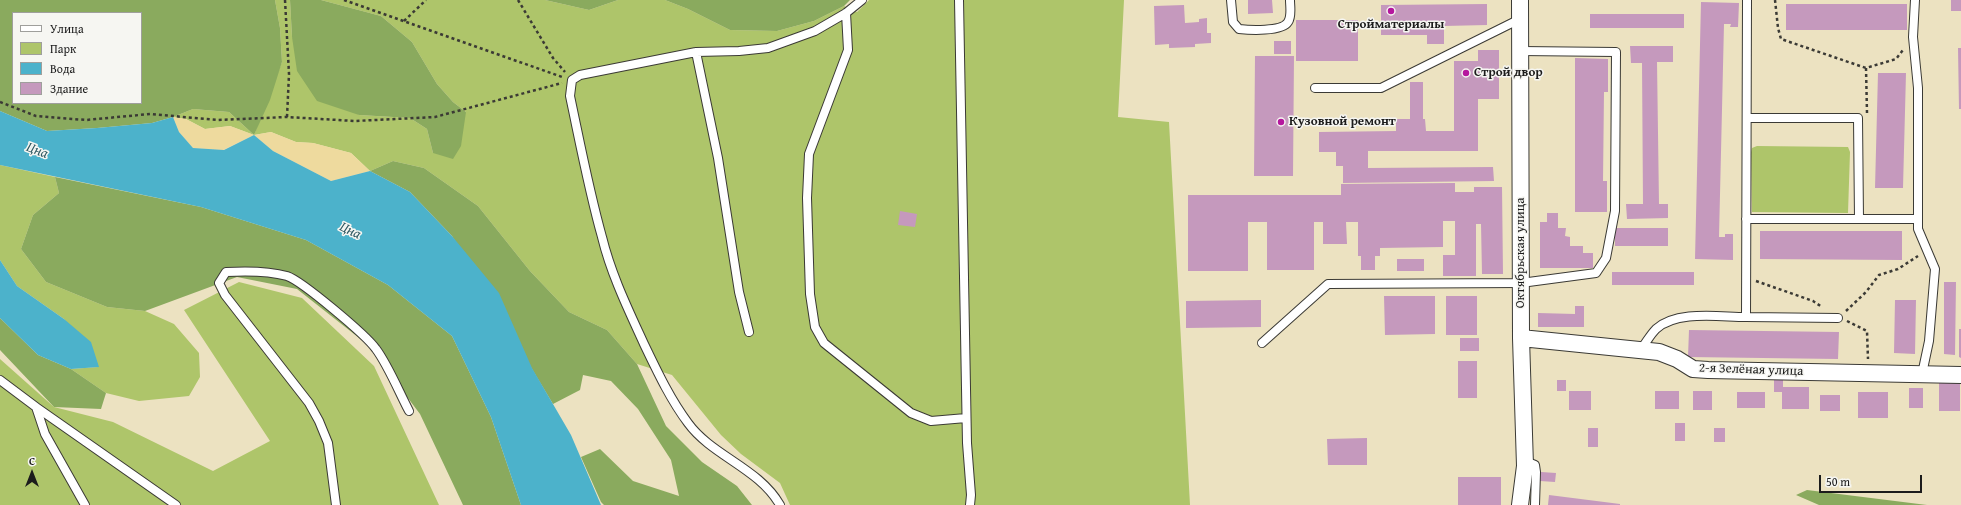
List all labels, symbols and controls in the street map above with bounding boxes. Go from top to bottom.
marker: Стройматериалы [1386,6,1396,16]
legend [12,12,142,104]
place label: Стройматериалы [1338,17,1444,33]
text: Улица [50,20,84,37]
text: Парк [50,40,76,57]
text: Вода [50,60,75,77]
place label: Строй двор [1474,65,1543,81]
marker: Строй двор [1461,68,1471,78]
text: Здание [50,80,88,97]
place label: Кузовной ремонт [1289,114,1396,130]
marker: Кузовной ремонт [1276,117,1286,127]
water label: Цна [24,139,50,163]
street label: Октябрьская улица [1513,198,1529,308]
water label: Цна [337,219,363,243]
street label: 2-я Зелёная улица [1699,360,1803,380]
north arrow [12,453,52,493]
text: С [29,453,35,469]
scale bar [1821,467,1924,493]
text: 50 m [1826,473,1850,490]

